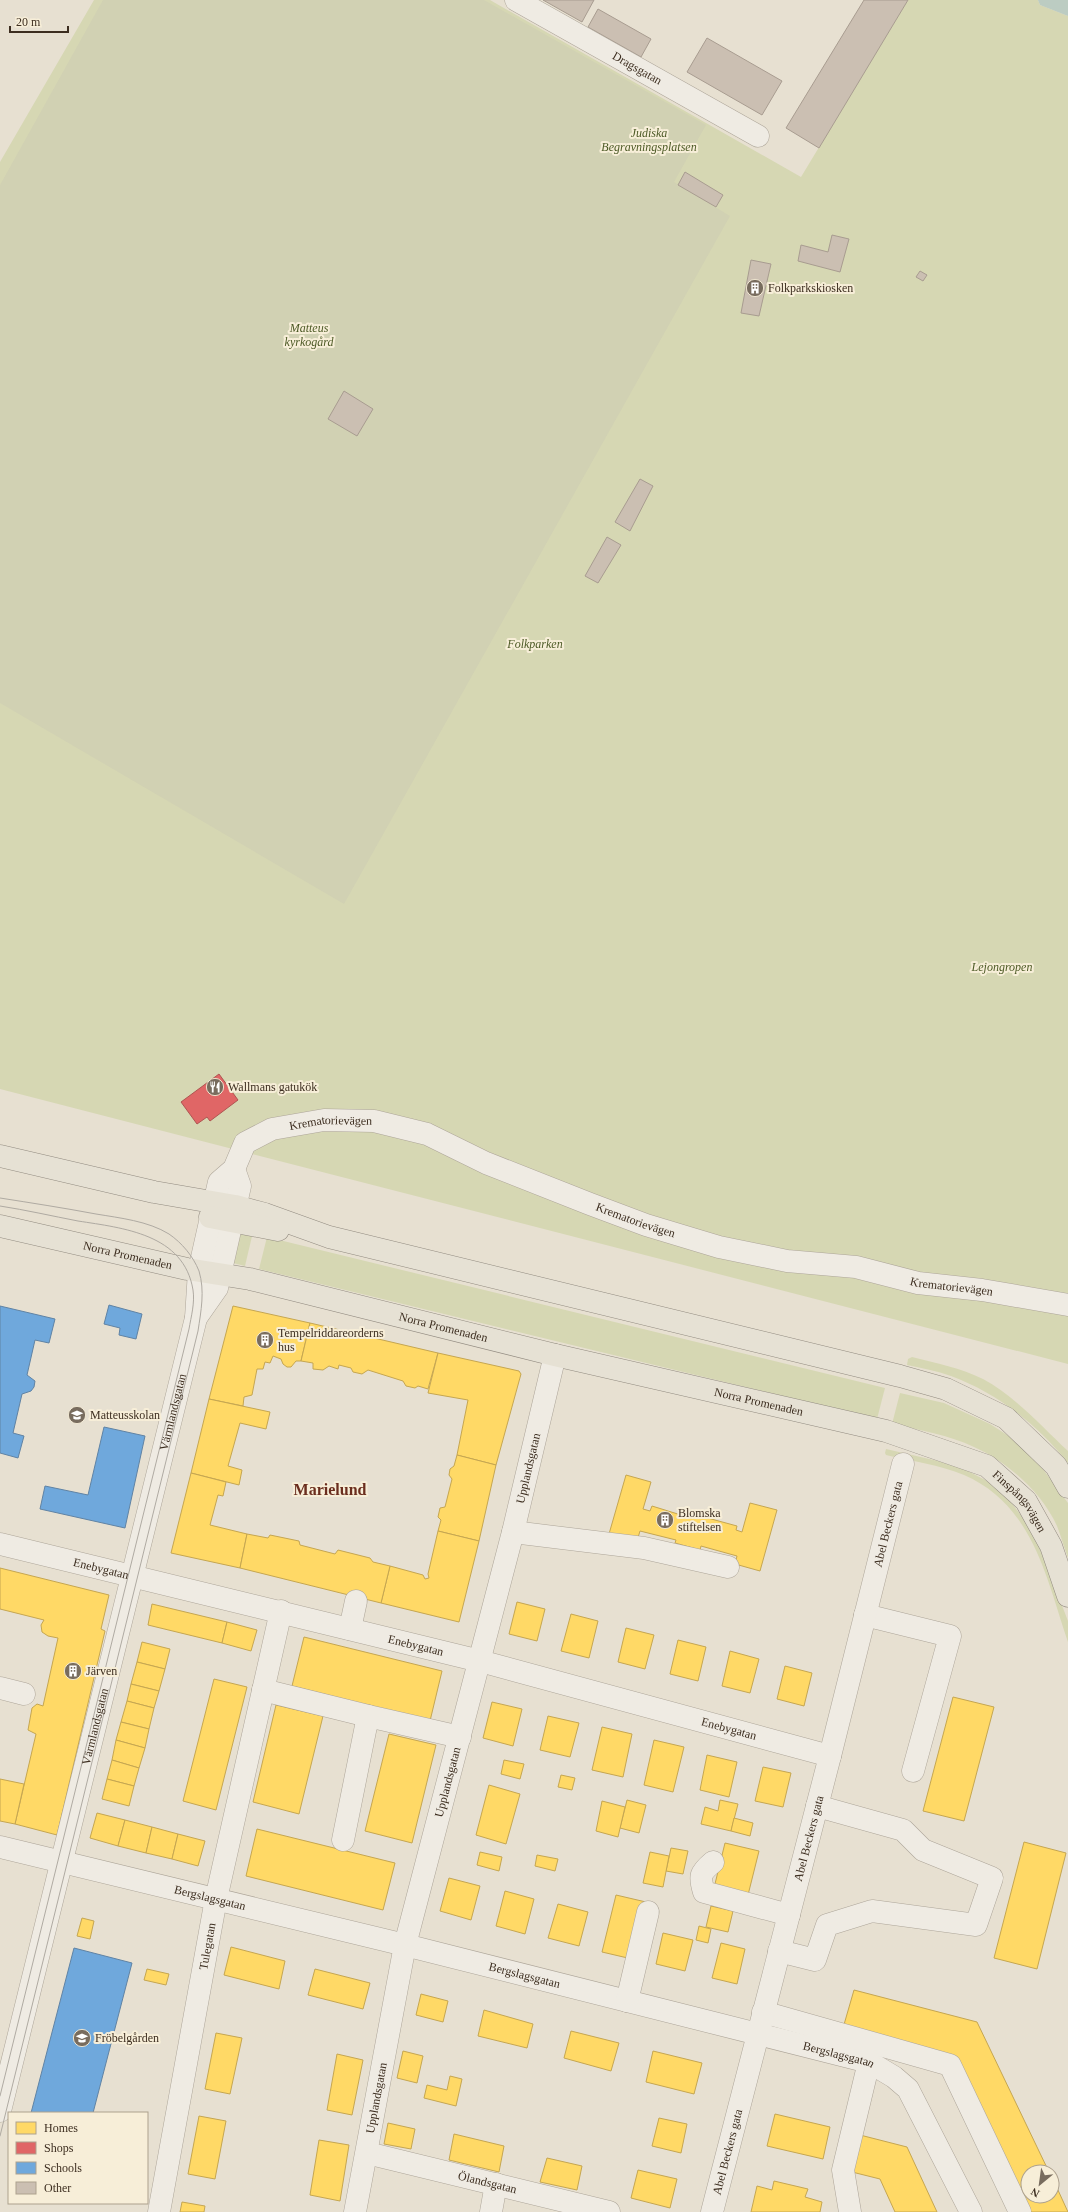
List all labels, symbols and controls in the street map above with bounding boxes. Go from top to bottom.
scale bar [10,8,68,34]
text: 20 m [16,15,41,29]
street label: Dragsgatan [610,49,664,88]
park label: Judiska Begravningsplatsen [601,126,697,154]
building icon: Folkparkskiosken [745,278,765,298]
place label: Folkparkskiosken [768,281,853,295]
park label: Matteus kyrkogård [285,321,334,349]
park label: Folkparken [506,637,563,651]
park label: Lejongropen [971,960,1032,974]
restaurant icon: Wallmans gatukök [205,1077,225,1097]
place label: Wallmans gatukök [228,1080,317,1094]
street label: Krematorievägen [288,1113,372,1133]
street label: Krematorievägen [594,1200,677,1240]
street label: Norra Promenaden [82,1238,174,1272]
street label: Krematorievägen [909,1274,994,1299]
street label: Norra Promenaden [398,1309,489,1345]
place label: Tempelriddareorderns hus [278,1326,384,1354]
building icon: Tempelriddareorderns hus [255,1330,275,1350]
street label: Värmlandsgatan [157,1372,189,1452]
street label: Norra Promenaden [713,1385,805,1419]
school or university icon: Matteusskolan [67,1405,87,1425]
place label: Matteusskolan [90,1408,160,1422]
street label: Upplandsgatan [513,1432,543,1505]
street label: Finspångsvägen [990,1467,1049,1535]
street label: Abel Beckers gata [870,1479,906,1569]
district label: Marielund [294,1481,367,1498]
place label: Blomska stiftelsen [678,1506,721,1534]
building icon: Blomska stiftelsen [655,1510,675,1530]
street label: Enebygatan [72,1555,130,1582]
street label: Enebygatan [387,1632,445,1659]
building icon: Järven [63,1661,83,1681]
place label: Järven [86,1664,117,1678]
street label: Värmlandsgatan [79,1687,111,1766]
street label: Enebygatan [700,1714,758,1743]
street label: Upplandsgatan [432,1746,463,1819]
street label: Abel Beckers gata [791,1793,827,1883]
street label: Bergslagsgatan [173,1882,247,1913]
street label: Tulegatan [196,1922,219,1971]
street label: Bergslagsgatan [487,1959,562,1991]
school or university icon: Fröbelgården [72,2028,92,2048]
place label: Fröbelgården [95,2031,159,2045]
street label: Bergslagsgatan [802,2039,877,2071]
street label: Upplandsgatan [363,2061,390,2135]
street label: Abel Beckers gata [710,2107,746,2196]
legend [8,2112,148,2204]
text: Homes [44,2121,78,2135]
text: Shops [44,2141,74,2155]
text: Schools [44,2161,82,2175]
north arrow [1020,2164,1060,2204]
street label: Ölandsgatan [457,2168,518,2196]
text: Other [44,2181,71,2195]
text: N [1029,2186,1042,2200]

